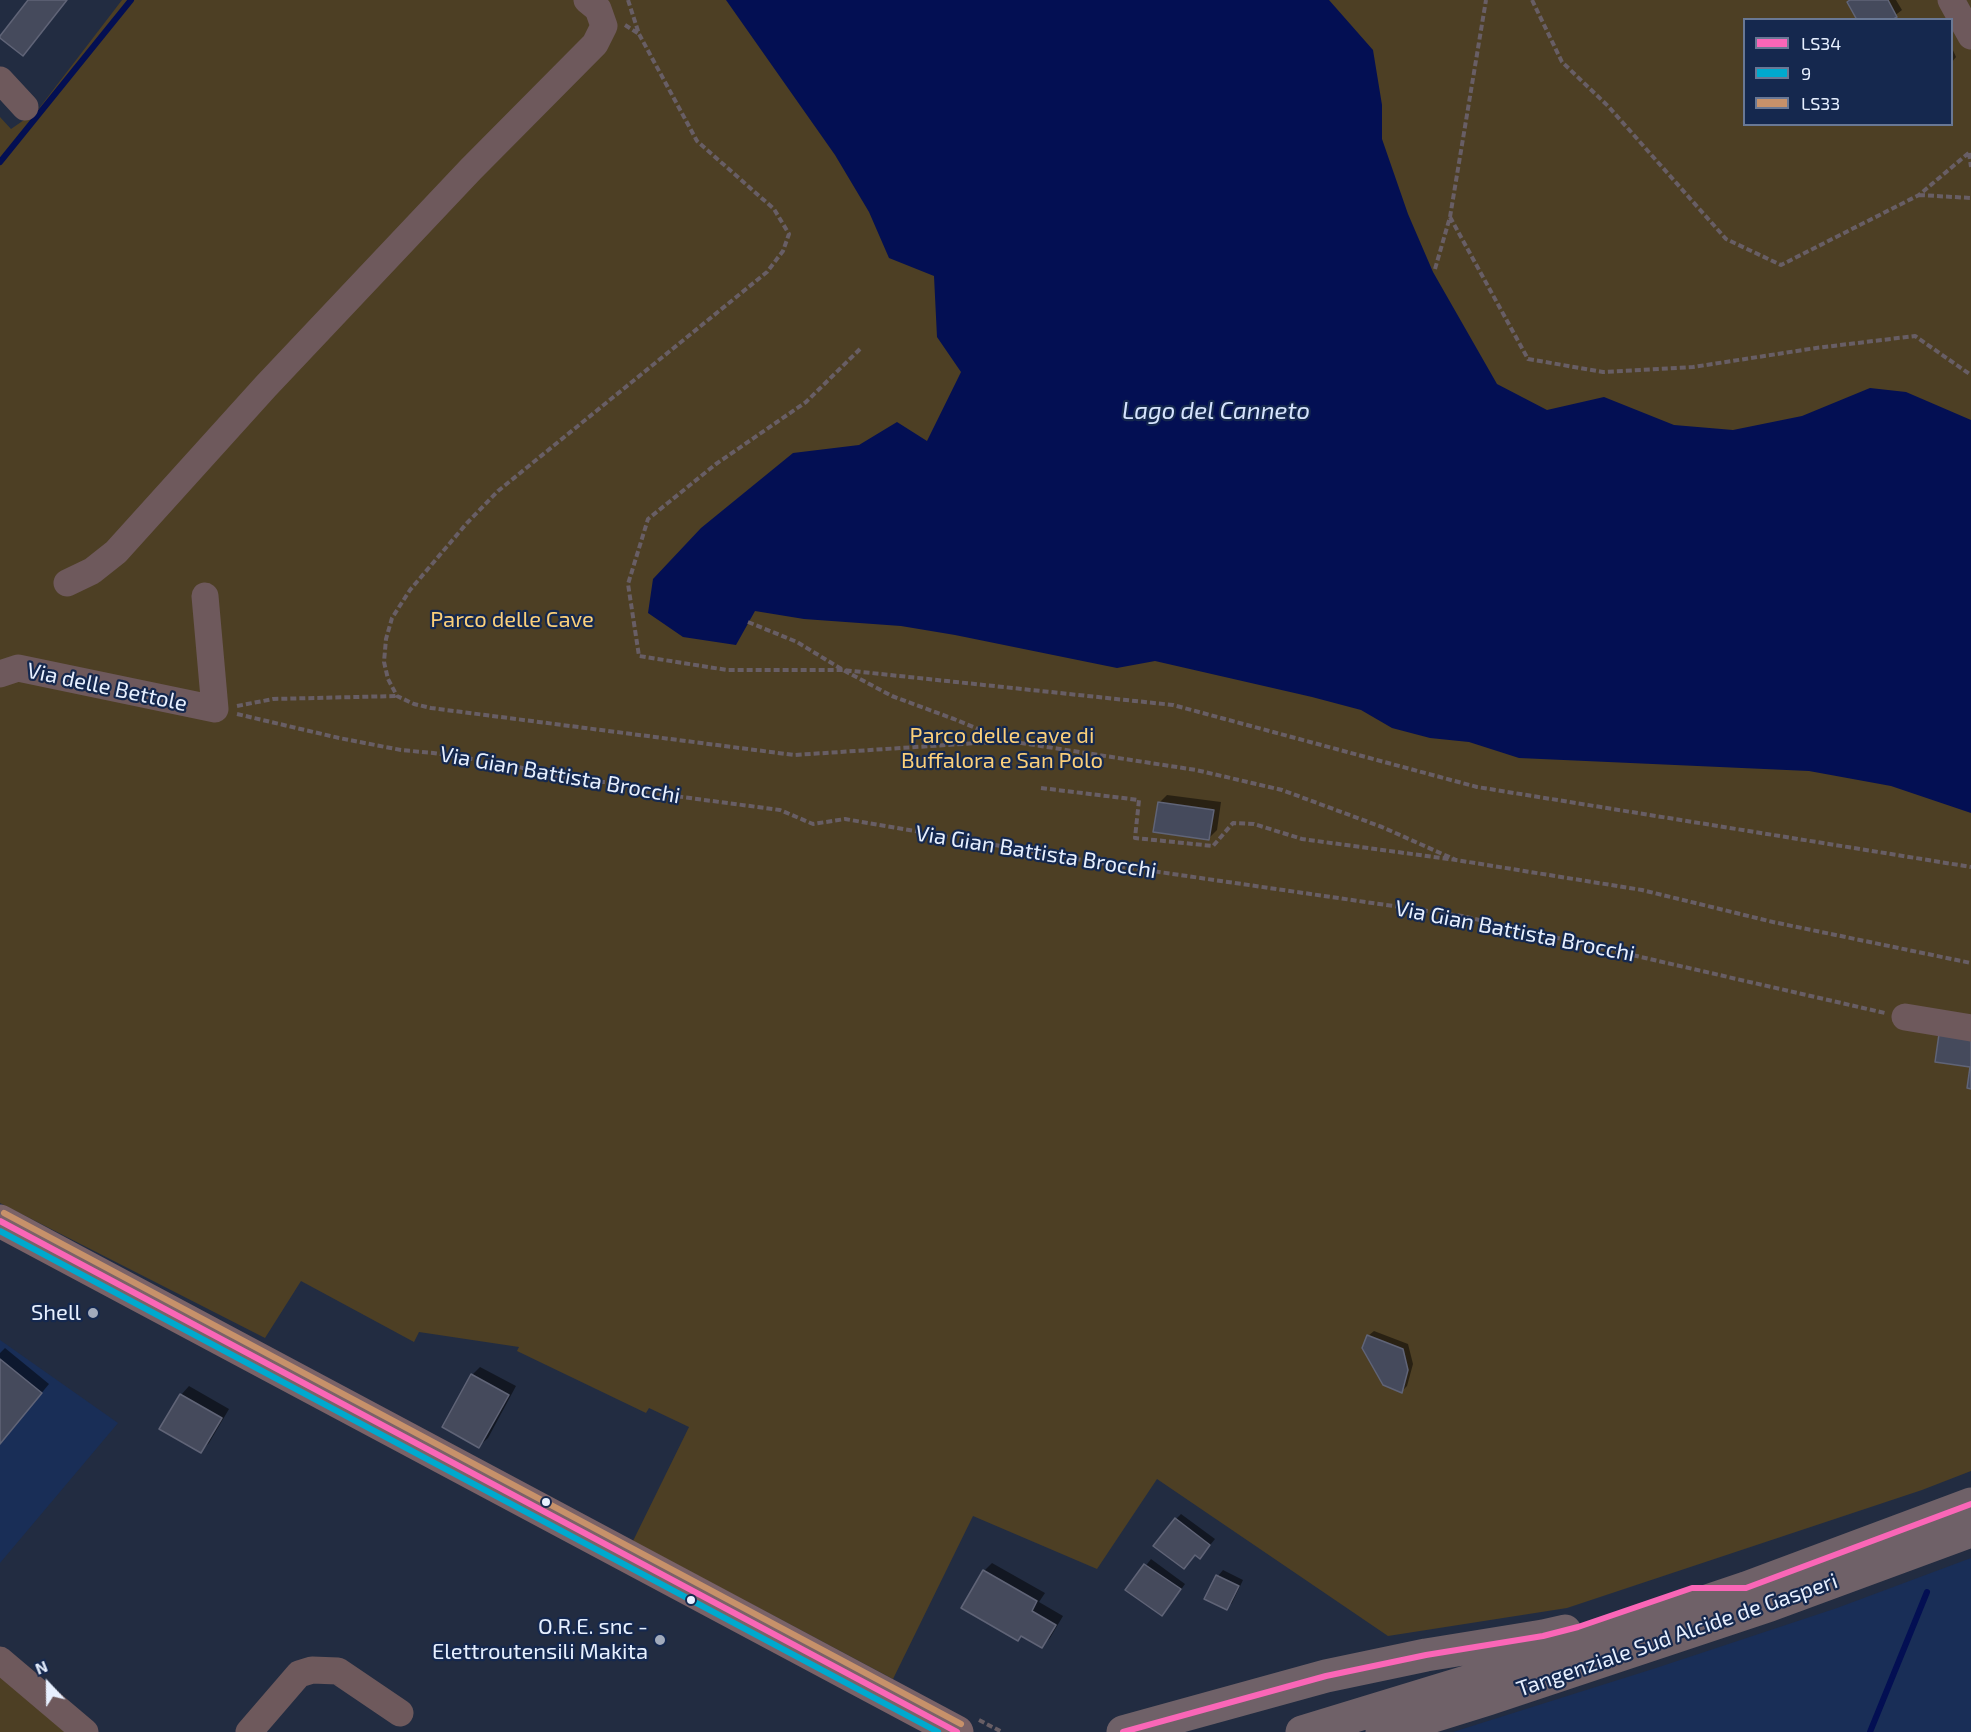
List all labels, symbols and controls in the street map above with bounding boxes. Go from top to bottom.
legend [1743,18,1953,126]
text: LS34 [1801,32,1841,54]
text: 9 [1801,62,1811,84]
text: LS33 [1801,92,1840,114]
water label: Lago del Canneto [1122,397,1310,425]
park label: Parco delle Cave [430,607,594,633]
street label: Via delle Bettole [24,657,190,717]
park label: Parco delle cave di Buffalora e San Polo [901,723,1103,774]
street label: Via Gian Battista Brocchi [438,741,682,809]
street label: Via Gian Battista Brocchi [914,820,1158,884]
street label: Via Gian Battista Brocchi [1393,895,1637,967]
place label: Shell [31,1300,81,1326]
marker: Shell [86,1306,100,1320]
unlabelled marker [540,1496,552,1508]
street label: Tangenziale Sud Alcide de Gasperi [1513,1568,1841,1702]
unlabelled marker [685,1594,697,1606]
place label: O.R.E. snc - Elettroutensili Makita [432,1614,648,1666]
marker: O.R.E. snc - Elettroutensili Makita [653,1633,667,1647]
north arrow [18,1654,78,1714]
text: N [32,1656,50,1678]

